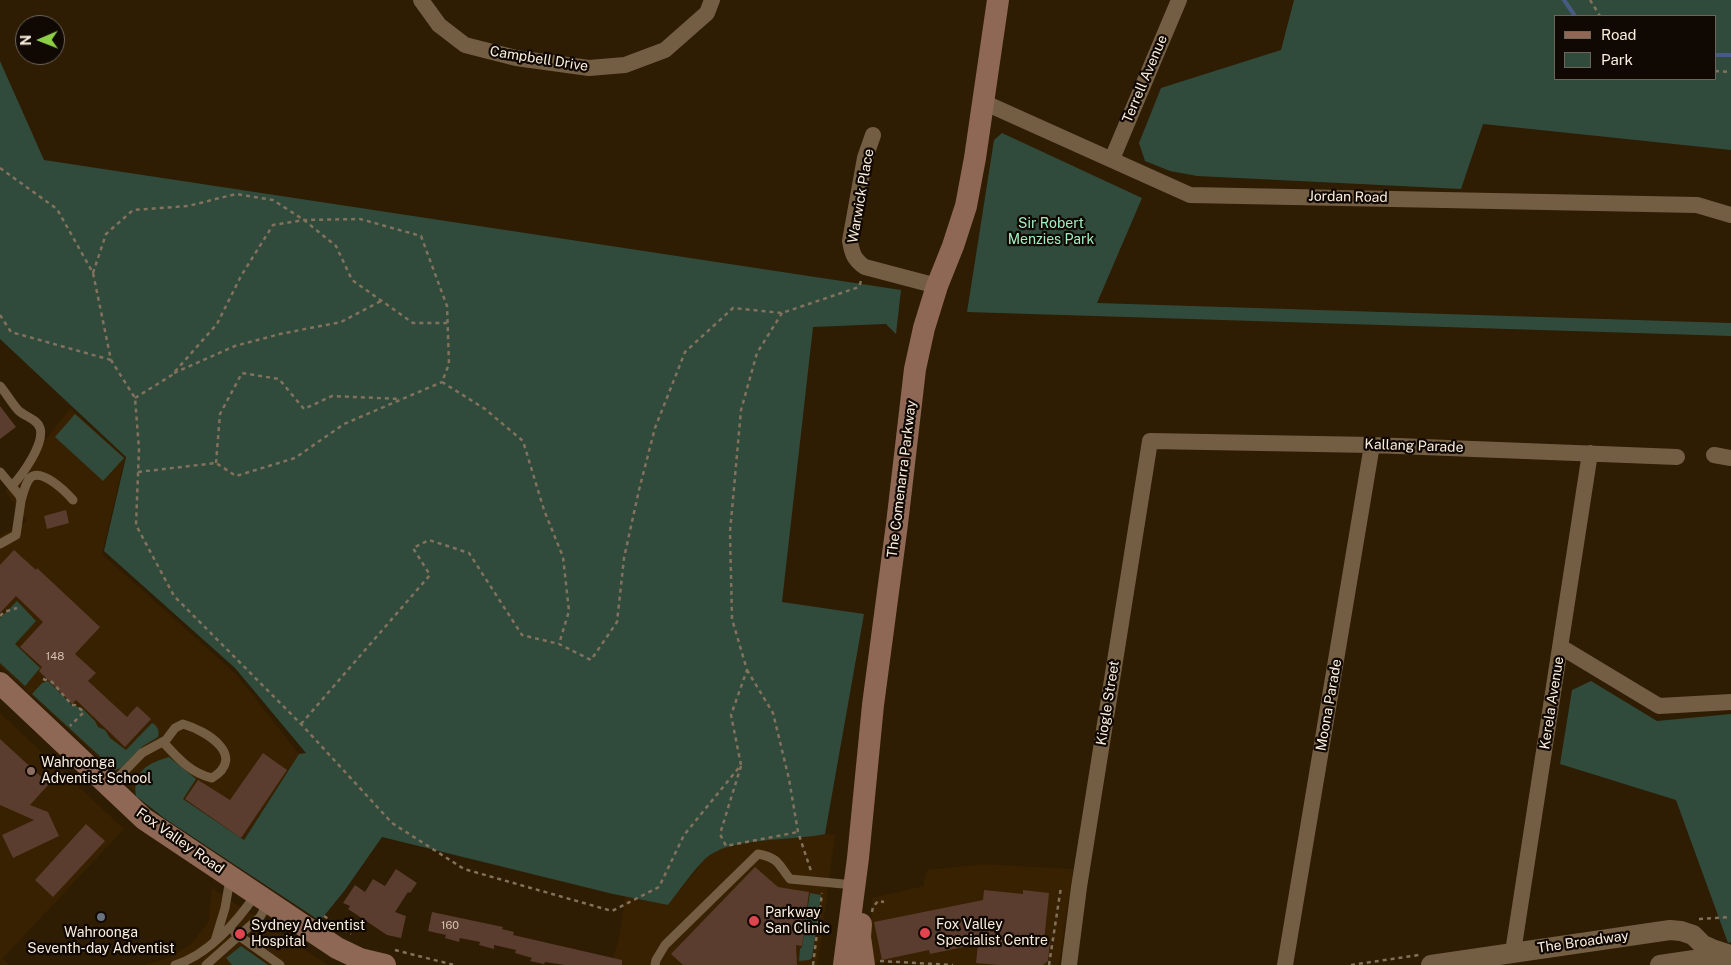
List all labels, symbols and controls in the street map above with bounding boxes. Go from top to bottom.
north arrow [15,15,65,65]
legend [1554,15,1716,80]
text: Road [1601,26,1637,43]
street label: Terrell Avenue [1119,33,1171,125]
text: N [18,35,34,46]
street label: Campbell Drive [489,43,589,75]
text: Park [1601,51,1633,68]
street label: Warwick Place [844,147,878,245]
street label: Jordan Road [1308,188,1388,206]
park label: Sir Robert Menzies Park [1008,216,1094,248]
street label: The Comenarra Parkway [884,399,920,559]
street label: Kallang Parade [1364,436,1464,456]
house number: 148 [46,650,64,664]
street label: Kerela Avenue [1536,655,1568,751]
street label: Moona Parade [1313,658,1345,752]
street label: Kiogle Street [1093,659,1123,747]
place label: Wahroonga Adventist School [41,755,151,788]
marker: Wahroonga Adventist School [25,765,37,777]
street label: Fox Valley Road [133,805,227,877]
place label: Parkway San Clinic [765,905,830,938]
marker: Wahroonga Seventh-day Adventist [95,911,107,923]
marker: Parkway San Clinic [747,914,761,928]
place label: Fox Valley Specialist Centre [936,917,1048,950]
place label: Sydney Adventist Hospital [251,918,365,950]
house number: 160 [441,919,459,933]
place label: Wahroonga Seventh-day Adventist [27,925,175,958]
marker: Fox Valley Specialist Centre [918,926,932,940]
marker: Sydney Adventist Hospital [233,927,247,941]
street label: The Broadway [1536,927,1630,957]

